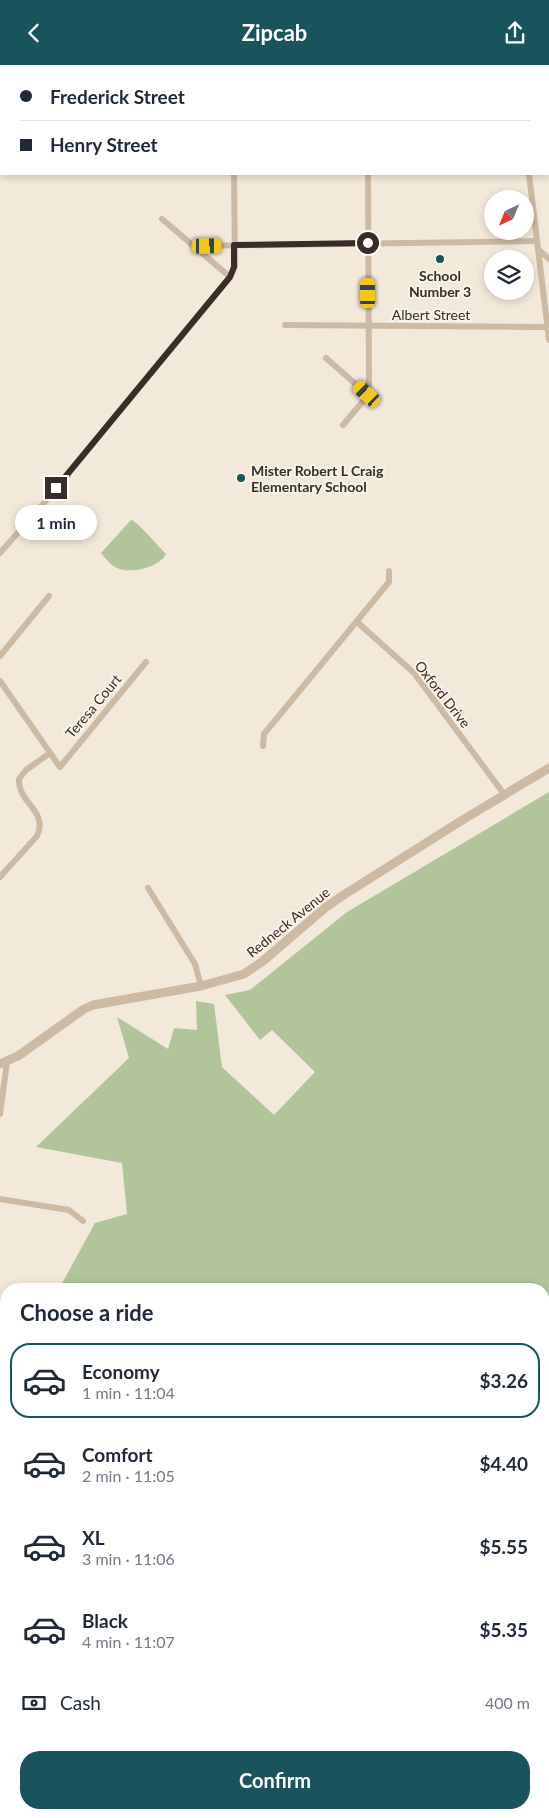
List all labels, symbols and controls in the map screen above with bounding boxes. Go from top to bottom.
icon: back [20,19,48,47]
text: Zipcab [242,19,307,46]
icon: share [501,19,529,47]
text: Frederick Street [50,85,185,108]
text: Henry Street [50,133,158,156]
north arrow [484,190,534,240]
map controls [484,190,534,300]
route start [357,232,379,254]
car [191,238,222,254]
button: layers [484,250,534,300]
marker: School Number 3 [434,253,446,265]
place label: School Number 3 [409,267,471,300]
car [360,278,375,308]
street label: Albert Street [392,306,470,323]
car [350,378,383,410]
place label: Mister Robert L Craig Elementary School [251,462,384,495]
marker: Mister Robert L Craig Elementary School [235,472,247,484]
route end [45,477,67,499]
callout: 1 min [15,505,97,541]
text: 1 min [36,513,76,532]
street label: Oxford Drive [412,657,474,731]
street label: Teresa Court [61,671,125,741]
street label: Redneck Avenue [243,883,333,961]
text: Choose a ride [20,1299,154,1326]
icon: car [22,1358,67,1403]
text: Economy [82,1360,160,1383]
text: $3.26 [479,1369,528,1392]
text: 1 min · 11:04 [82,1383,175,1402]
icon: car [22,1441,67,1486]
text: Comfort [82,1443,153,1466]
text: $4.40 [479,1452,528,1475]
text: 2 min · 11:05 [82,1466,175,1485]
icon: car [22,1524,67,1569]
text: XL [82,1526,105,1549]
text: $5.55 [479,1535,528,1558]
text: 3 min · 11:06 [82,1549,175,1568]
icon: car [22,1607,67,1652]
text: Black [82,1609,128,1632]
text: $5.35 [479,1618,528,1641]
text: 4 min · 11:07 [82,1632,175,1651]
icon: cash [20,1689,48,1717]
text: Cash [60,1691,101,1714]
text: 400 m [485,1693,530,1712]
button: Confirm [20,1751,530,1809]

